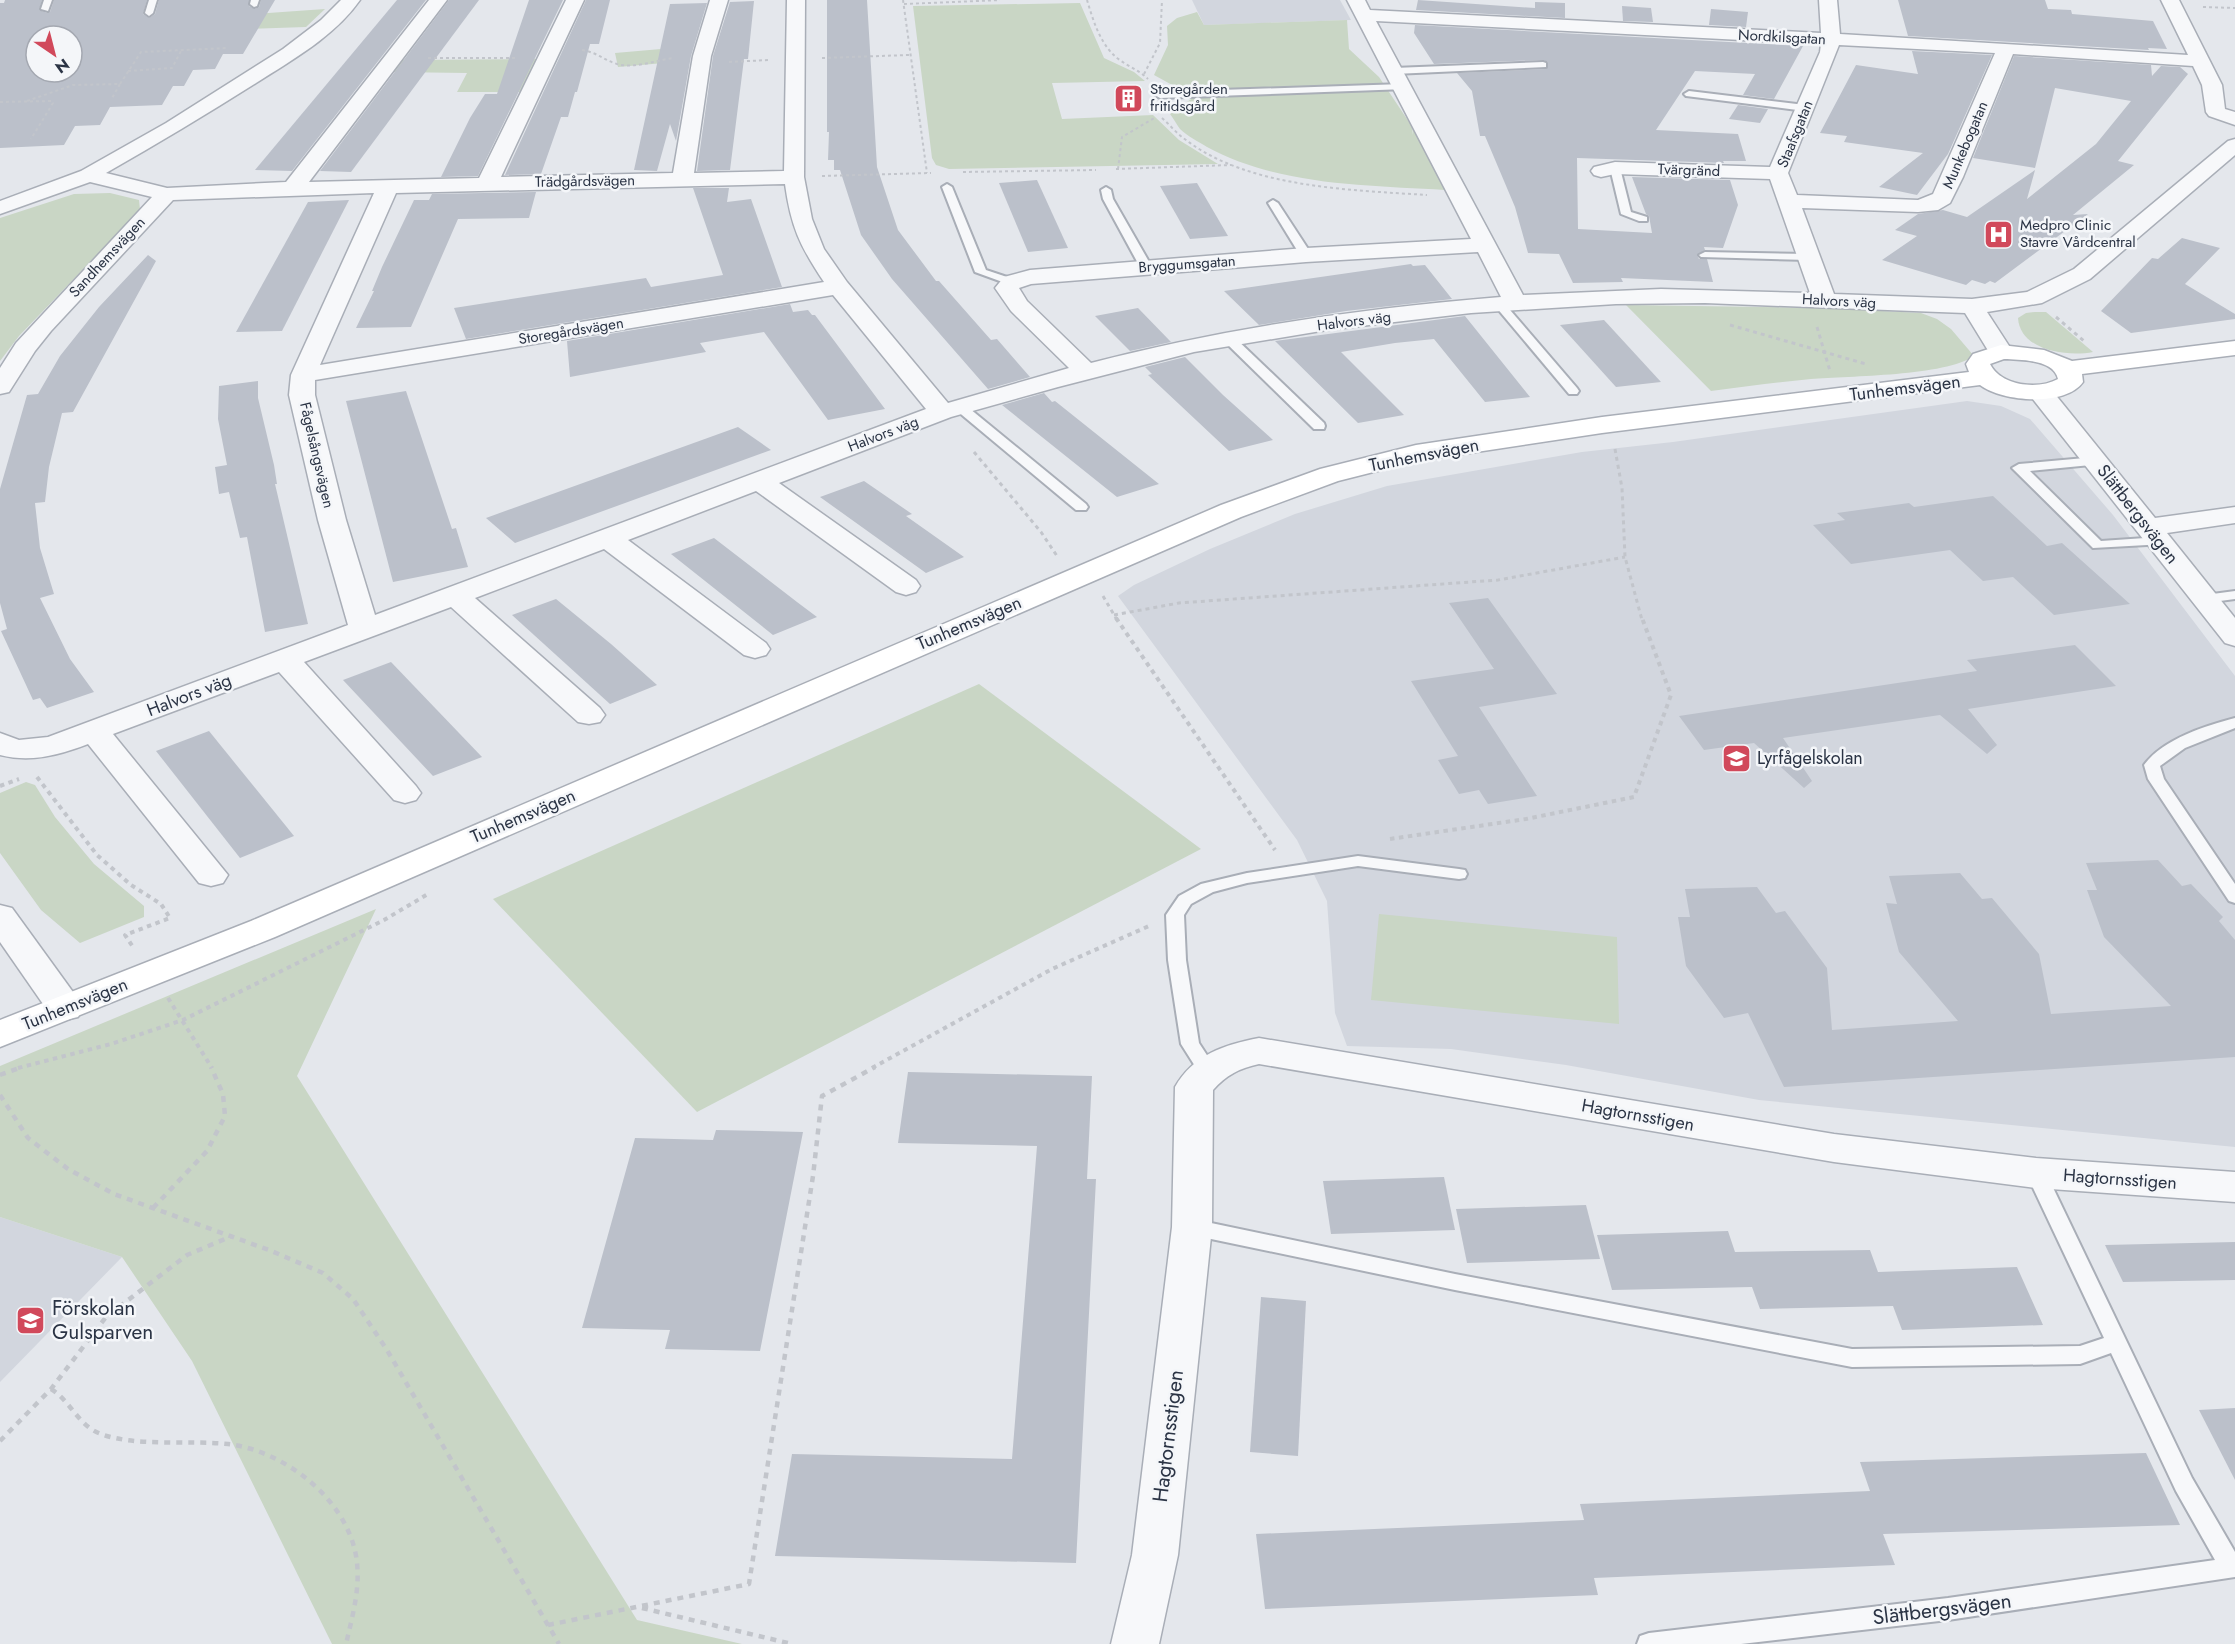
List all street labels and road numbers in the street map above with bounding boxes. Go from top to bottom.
street label: Nordkilsgatan [1738,24,1826,50]
street label: Staafsgatan [1771,97,1819,171]
street label: Munkebogatan [1937,98,1993,192]
street label: Tvärgränd [1657,158,1721,182]
street label: Trädgårdsvägen [535,169,635,193]
street label: Sandhemsvägen [64,212,150,302]
street label: Bryggumsgatan [1138,250,1236,278]
street label: Halvors väg [1801,288,1877,314]
street label: Halvors väg [1316,306,1392,336]
street label: Storegårdsvägen [517,312,625,350]
street label: Tunhemsvägen [1848,368,1962,408]
street label: Fågelsångsvägen [294,400,340,510]
street label: Halvors väg [844,410,922,458]
street label: Tunhemsvägen [1367,432,1481,478]
street label: Slättbergsvägen [2091,459,2185,569]
street label: Tunhemsvägen [913,589,1025,657]
street label: Halvors väg [143,667,235,723]
street label: Tunhemsvägen [467,782,579,850]
street label: Tunhemsvägen [18,971,132,1037]
street label: Hagtornsstigen [1580,1092,1696,1138]
street label: Hagtornsstigen [2062,1162,2178,1196]
street label: Hagtornsstigen [1145,1368,1191,1504]
street label: Slättbergsvägen [1871,1586,2013,1632]

